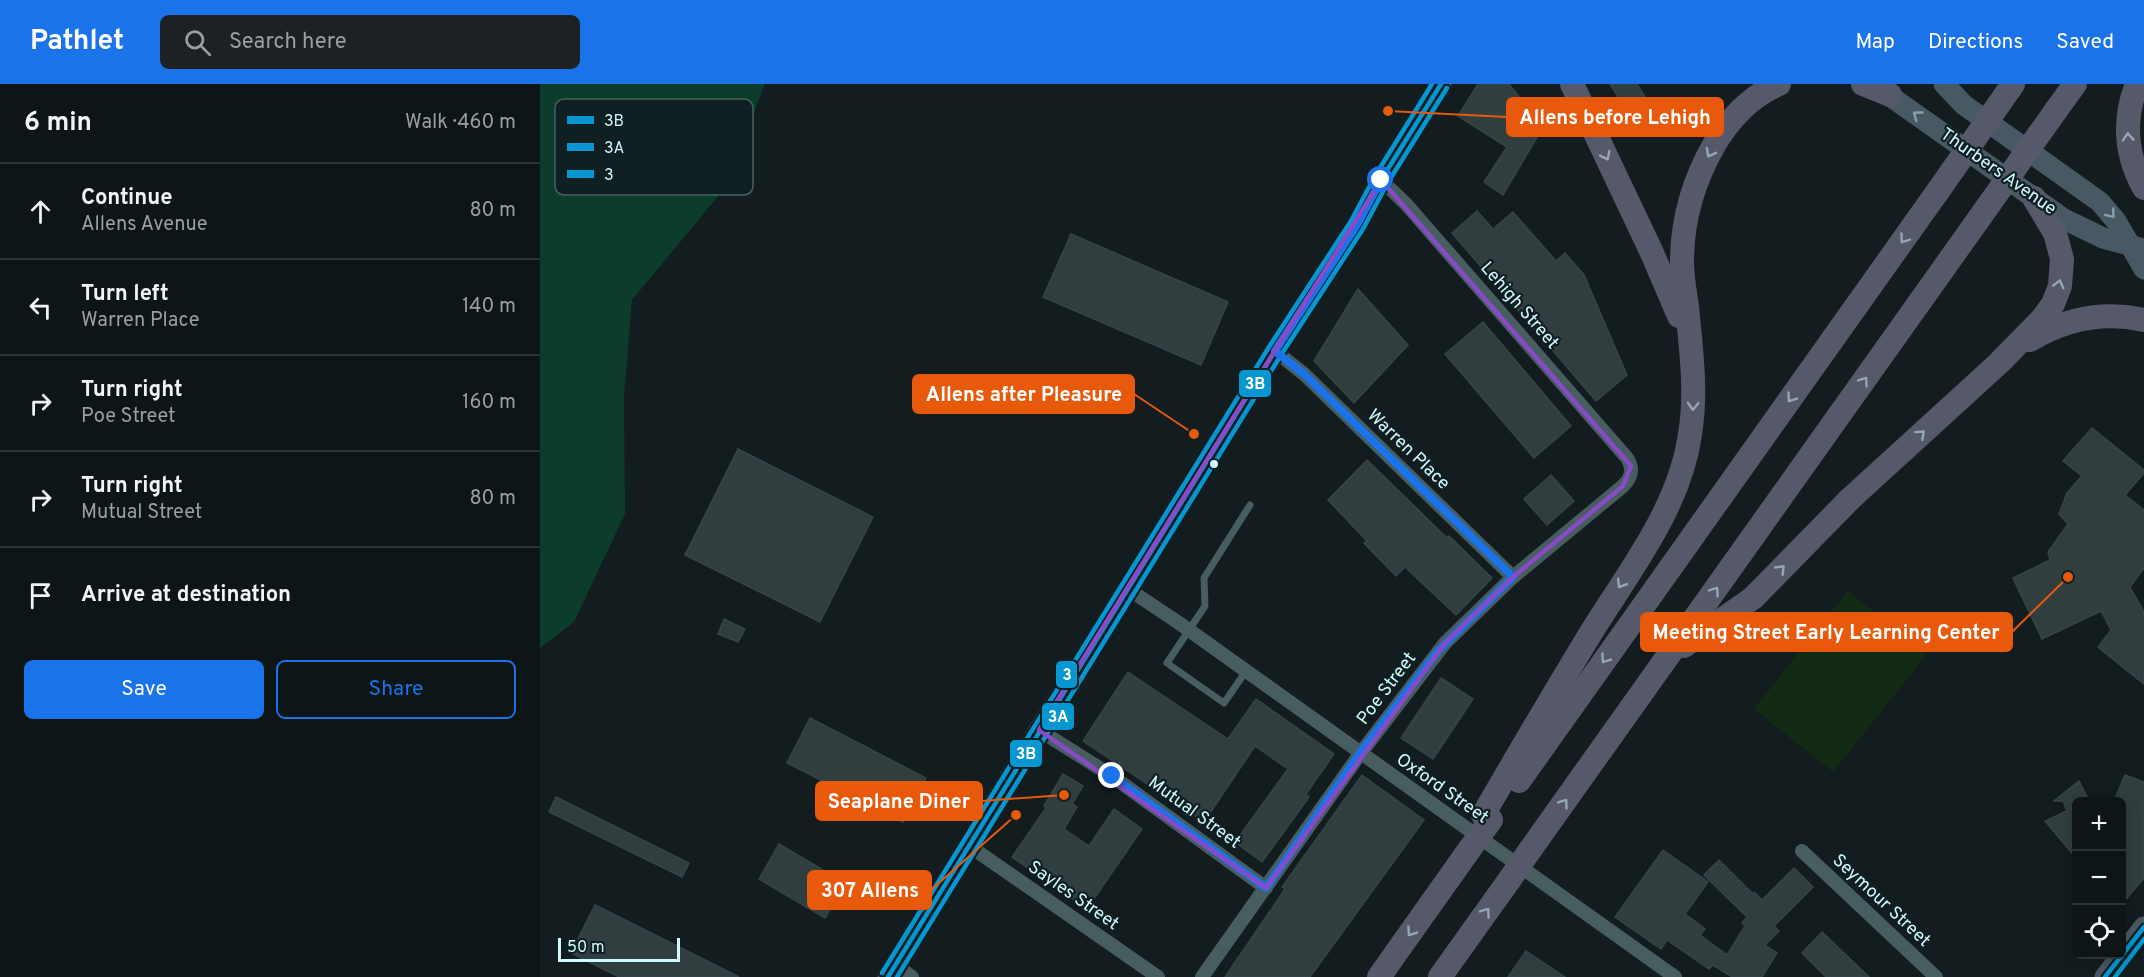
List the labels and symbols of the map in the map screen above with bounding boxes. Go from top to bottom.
callout: Allens before Lehigh [1507,98,1723,136]
legend [555,99,753,195]
text: Allens before Lehigh [1519,106,1711,132]
one-way arrow [1913,111,1924,122]
text: 3B [604,112,624,132]
street label: Thurbers Avenue [1935,123,2061,221]
one-way arrow [2122,132,2135,141]
text: 3A [604,139,624,159]
one-way arrow [1706,147,1717,158]
one-way arrow [1599,149,1610,160]
text: 3 [604,166,614,186]
route start [1367,166,1393,192]
one-way arrow [2103,208,2114,219]
one-way arrow [1900,232,1911,243]
street label: Lehigh Street [1475,258,1563,354]
one-way arrow [2052,280,2065,290]
line badge: 3B [1238,369,1272,398]
callout: Allens after Pleasure [913,375,1134,413]
text: 3B [1245,375,1265,395]
one-way arrow [1857,376,1868,387]
text: Allens after Pleasure [926,383,1122,409]
one-way arrow [1787,391,1798,402]
one-way arrow [1686,402,1699,411]
street label: Warren Place [1362,405,1454,495]
one-way arrow [1915,430,1925,441]
unlabelled marker [1208,458,1220,470]
one-way arrow [1774,565,1785,576]
one-way arrow [1617,578,1628,589]
one-way arrow [1708,587,1719,598]
callout: Meeting Street Early Learning Center [1641,613,2012,651]
text: Meeting Street Early Learning Center [1652,621,2000,647]
street label: Poe Street [1352,648,1422,730]
one-way arrow [1601,653,1612,664]
line badge: 3 [1055,660,1078,689]
text: 3 [1062,666,1072,686]
line badge: 3A [1041,702,1075,731]
text: 3A [1048,708,1068,728]
line badge: 3B [1009,739,1043,768]
text: 3B [1016,745,1036,765]
street label: Oxford Street [1391,749,1493,829]
route end [1098,762,1124,788]
street label: Mutual Street [1143,772,1245,854]
callout: Seaplane Diner [816,782,982,820]
text: Seaplane Diner [828,790,971,816]
one-way arrow [1557,798,1568,809]
street label: Seymour Street [1827,850,1935,952]
street label: Sayles Street [1023,856,1123,936]
callout: 307 Allens [808,871,931,909]
text: 307 Allens [821,879,919,905]
one-way arrow [1479,908,1490,919]
one-way arrow [1407,926,1418,937]
scale bar [558,935,680,962]

